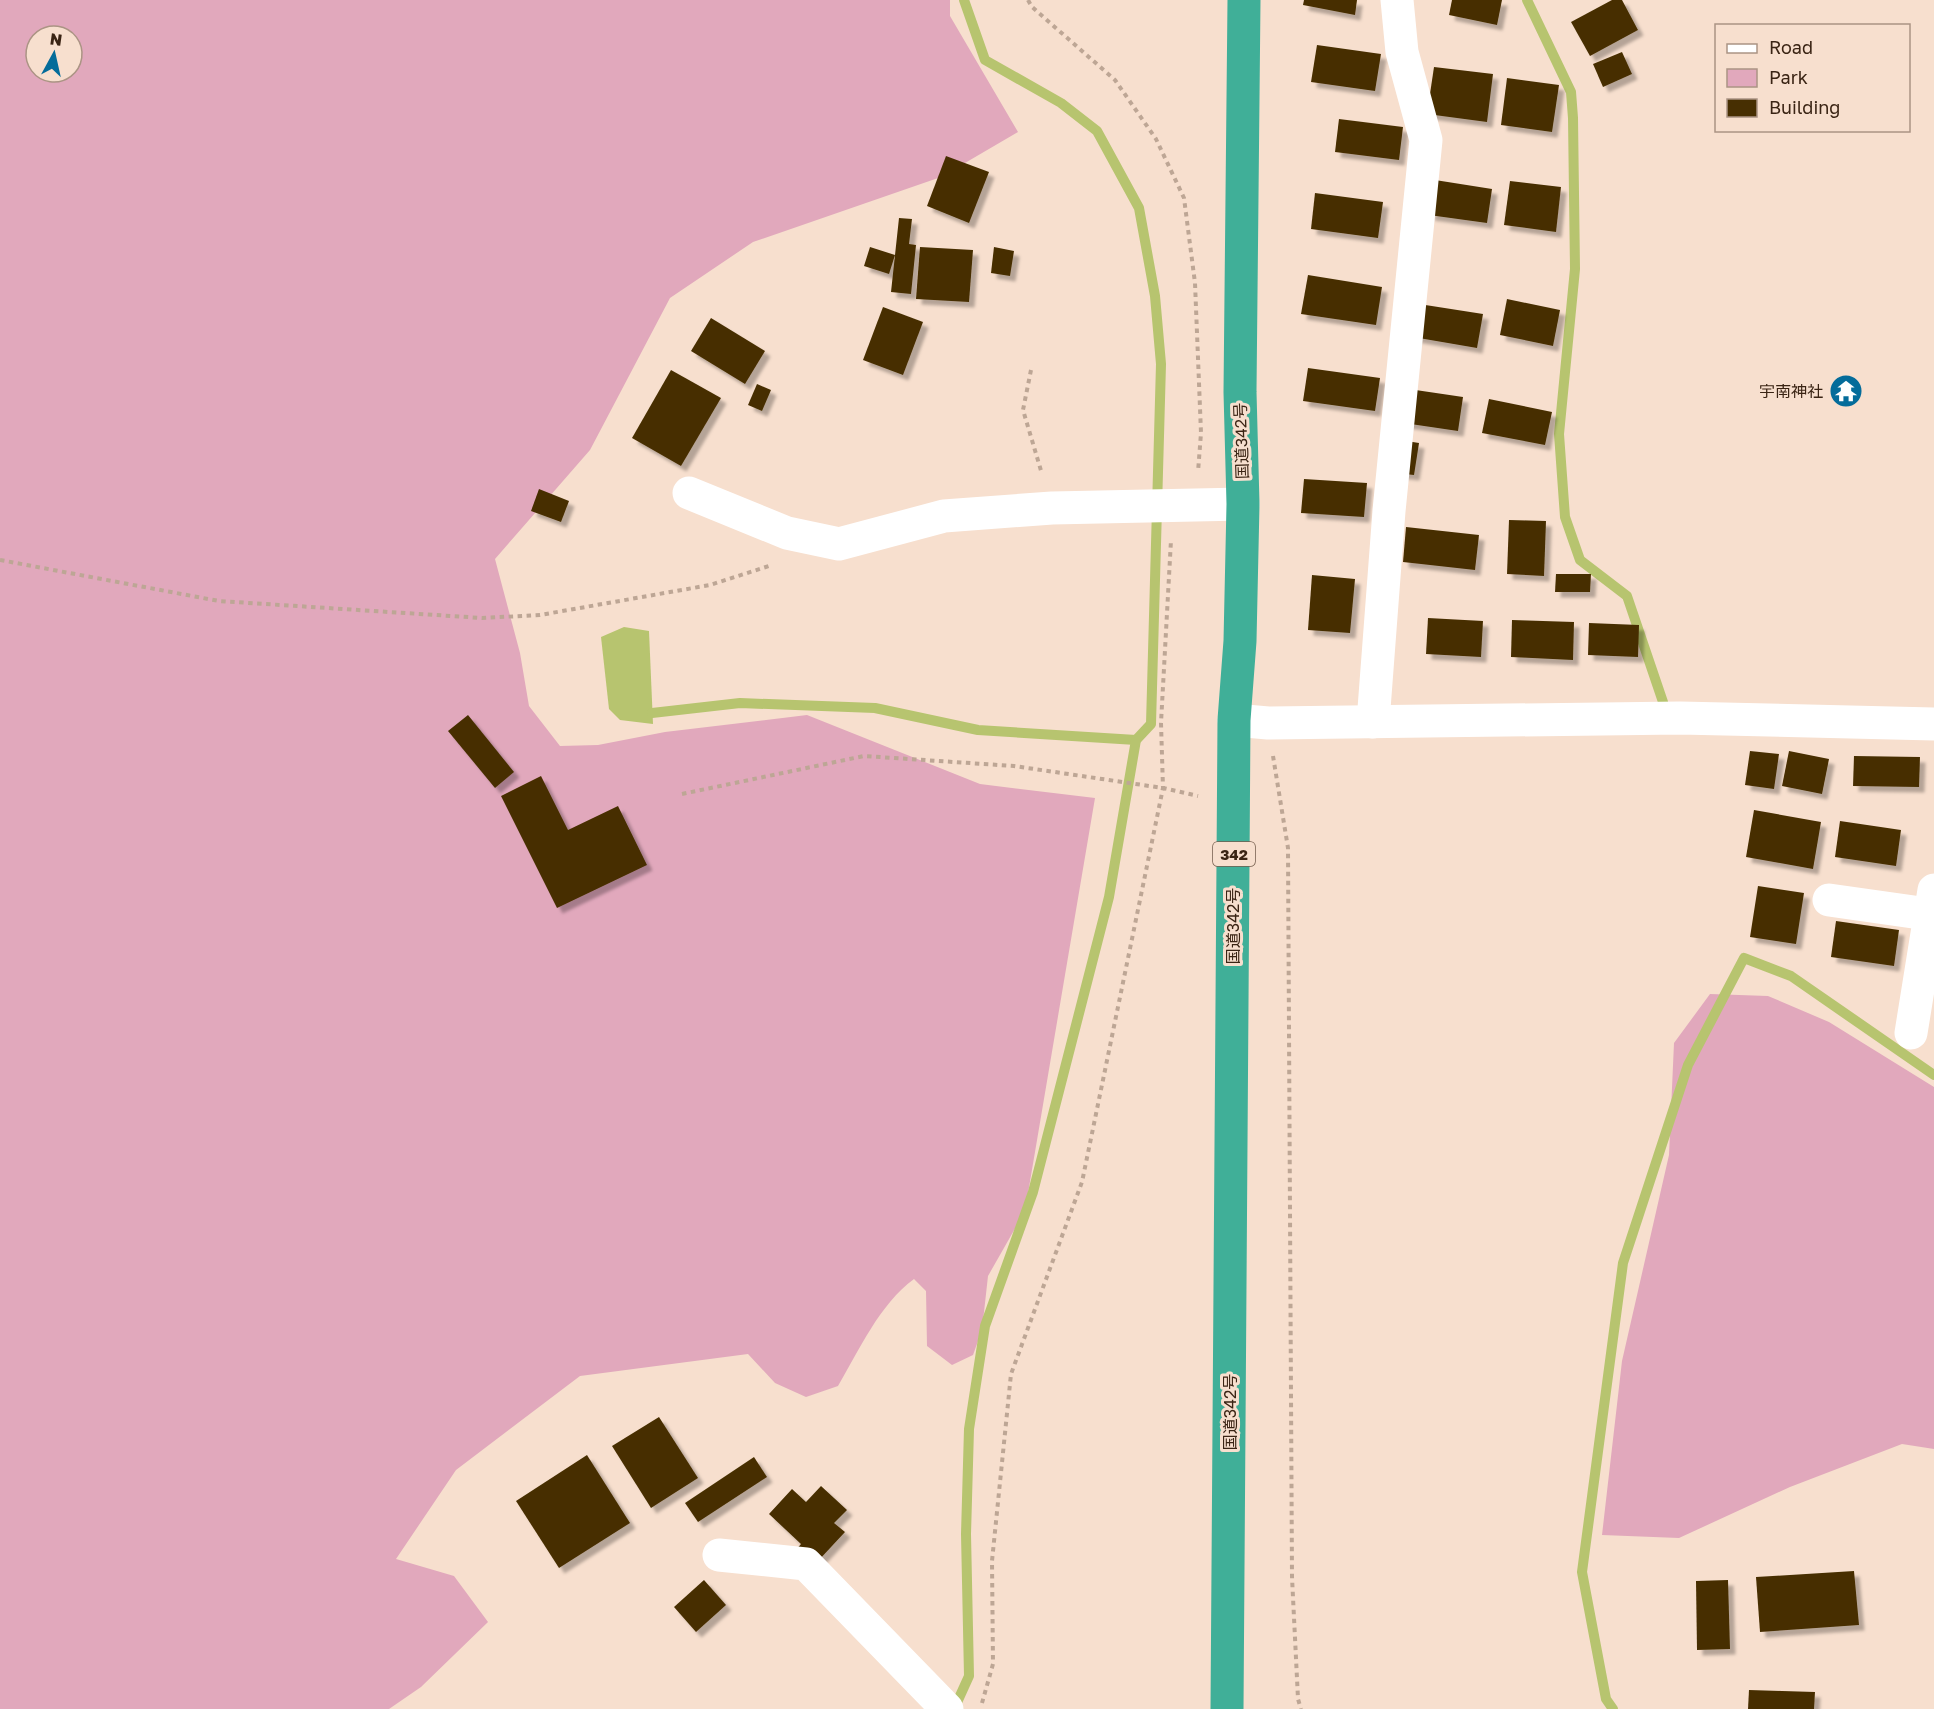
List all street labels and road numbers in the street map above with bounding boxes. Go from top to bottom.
street label: 国道342号 [1230,402,1252,480]
road number: 342 [1213,842,1255,866]
street label: 国道342号 [1223,888,1243,964]
street label: 国道342号 [1220,1374,1240,1450]

